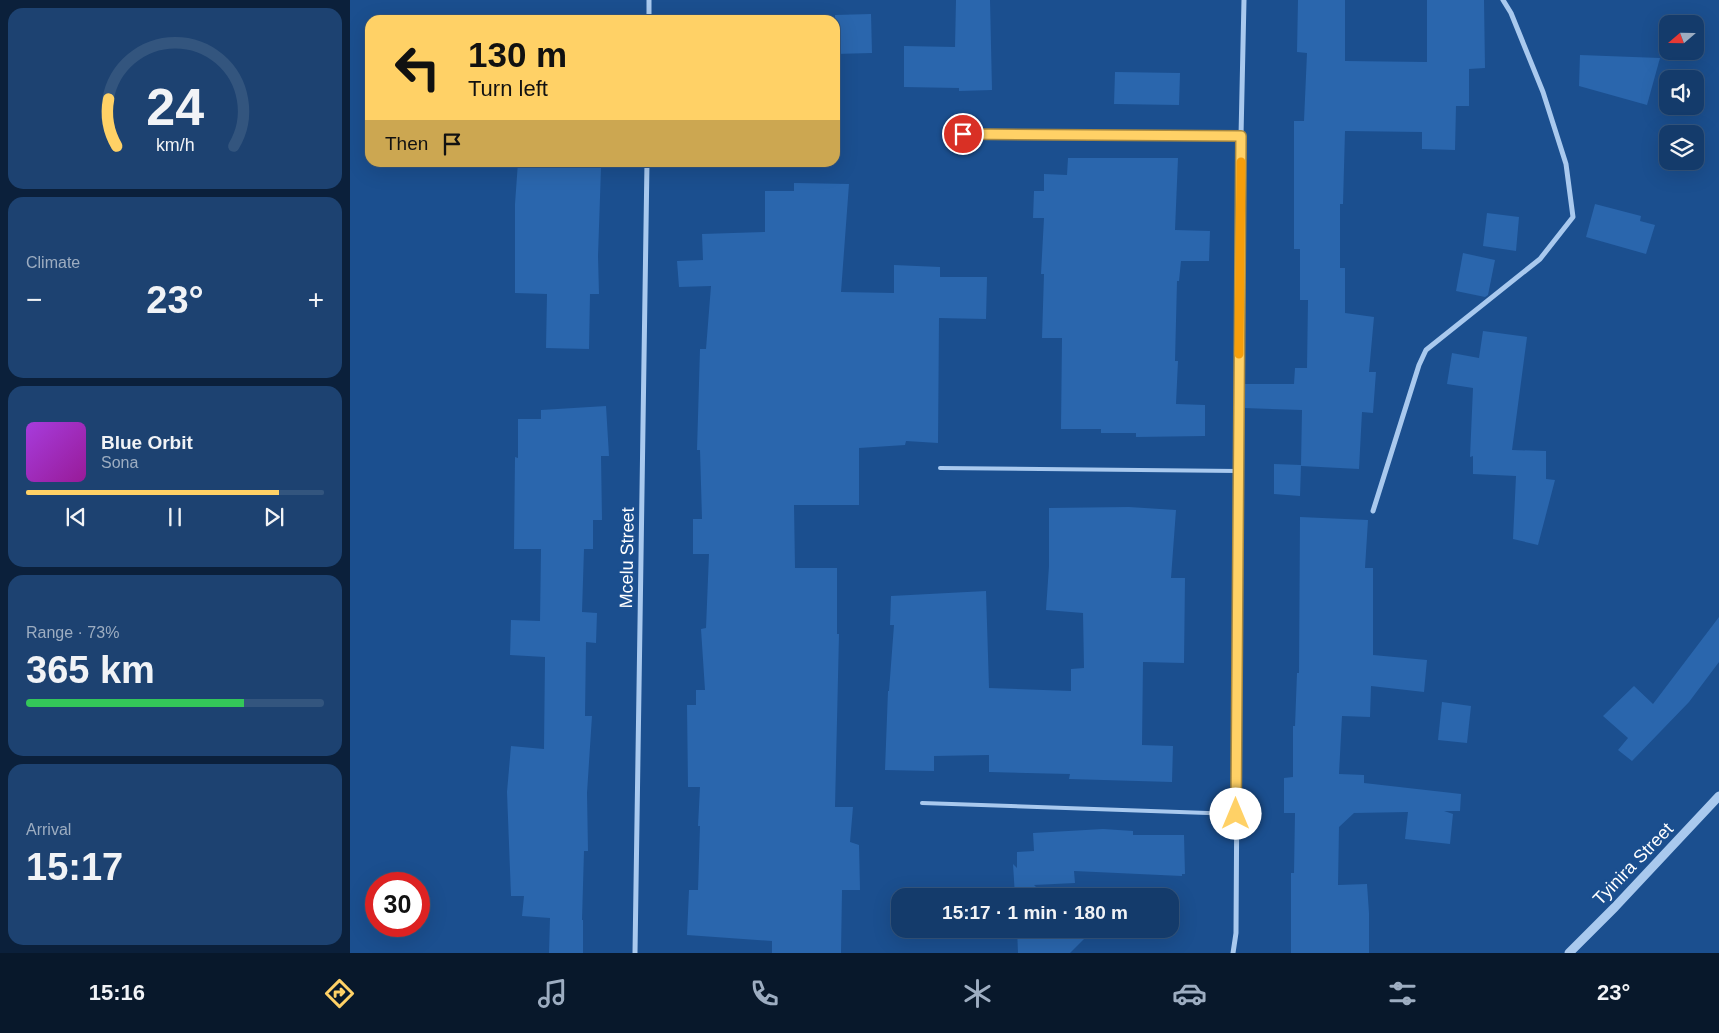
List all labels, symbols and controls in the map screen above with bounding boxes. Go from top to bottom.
north arrow [1659,15,1704,60]
map controls [1659,15,1704,170]
icon: left [385,35,450,100]
text: 130 m [468,35,567,74]
button: sound [1659,70,1704,115]
text: Turn left [468,76,548,101]
text: 24 [146,78,204,136]
pin [942,113,984,155]
icon: arrive [949,120,977,148]
button: layers [1659,125,1704,170]
icon: arrive [438,130,466,158]
text: Then [385,133,428,154]
text: km/h [156,135,194,155]
text: Climate [26,254,80,271]
text: 23° [146,279,204,321]
text: − [26,284,42,315]
text: + [308,284,324,315]
text: Blue Orbit [101,432,193,453]
text: Sona [101,454,138,471]
icon: previous [62,503,90,531]
icon: pause [161,503,189,531]
icon: next [260,503,288,531]
street label: Mcelu Street [616,507,638,609]
text: Range · 73% [26,624,119,641]
text: 365 km [26,649,155,691]
position arrow [1209,787,1261,839]
street label: Tyinira Street [1589,819,1677,909]
text: Arrival [26,821,71,838]
text: 15:17 [26,846,123,888]
speed limit sign: 30 [365,872,430,937]
text: 15:17 · 1 min · 180 m [942,902,1128,923]
icon: directions [322,976,357,1011]
icon: music [535,976,570,1011]
icon: phone [747,976,782,1011]
icon: climate [960,976,995,1011]
icon: car [1172,976,1207,1011]
icon: filters [1385,976,1420,1011]
text: 15:16 [89,980,145,1005]
text: 23° [1597,980,1630,1005]

